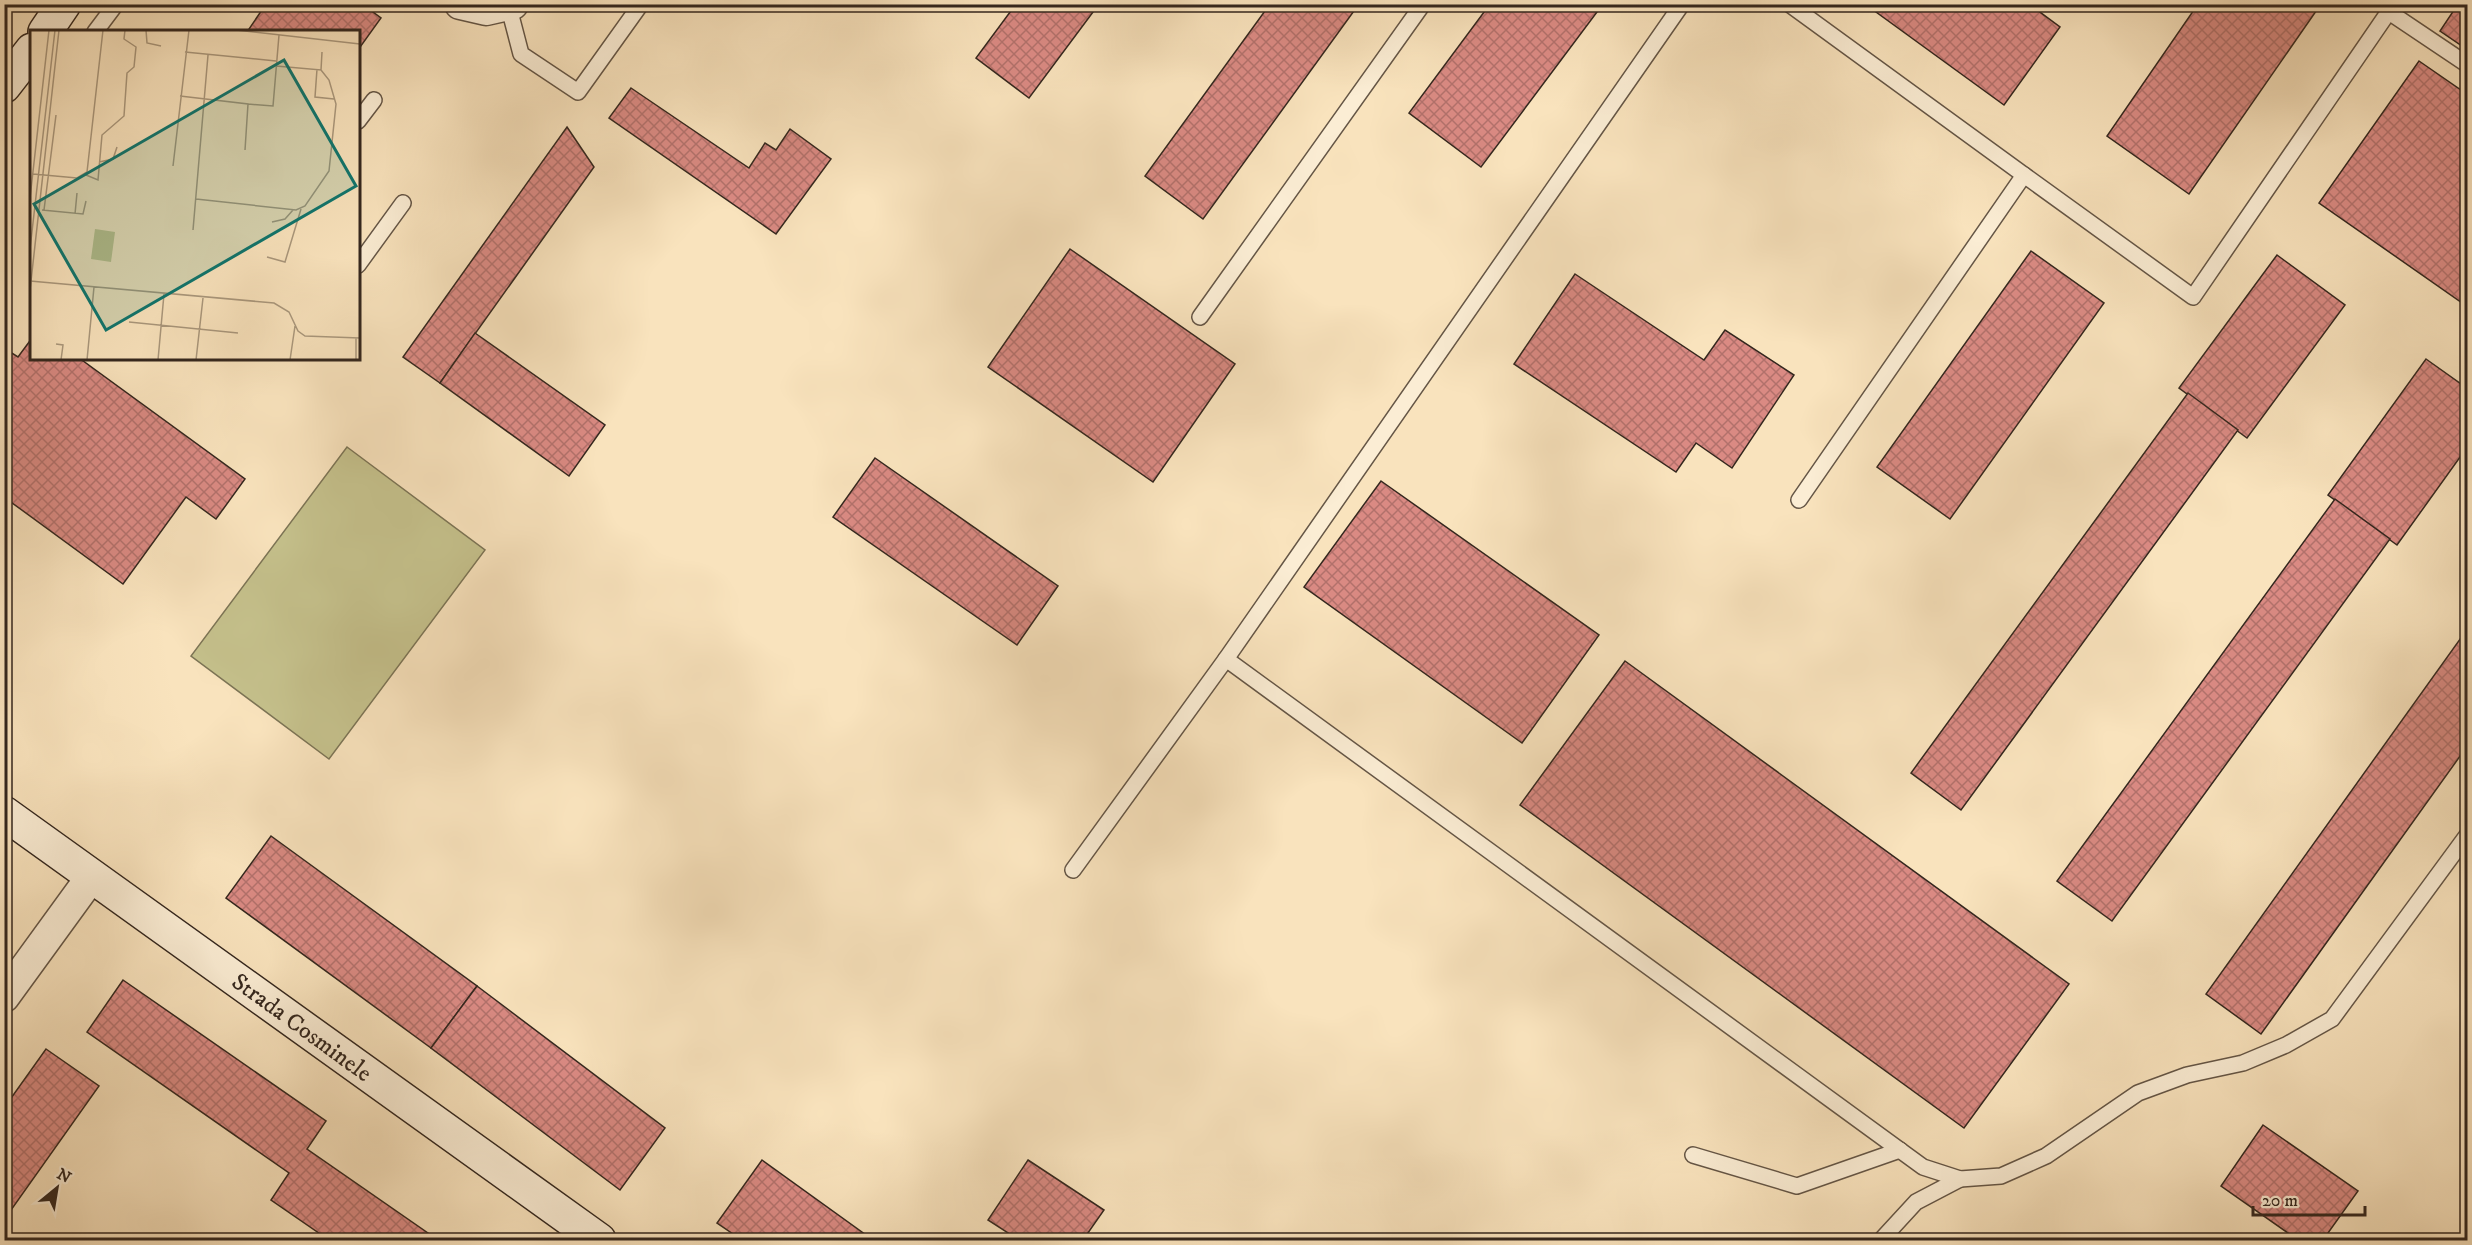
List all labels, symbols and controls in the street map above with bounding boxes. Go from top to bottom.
inset map [30,30,360,360]
street label: Strada Cosminele [225,967,377,1089]
north arrow [27,1158,87,1218]
text: N [53,1164,75,1188]
scale bar [2253,1179,2366,1217]
text: 20 m [2262,1190,2298,1212]

